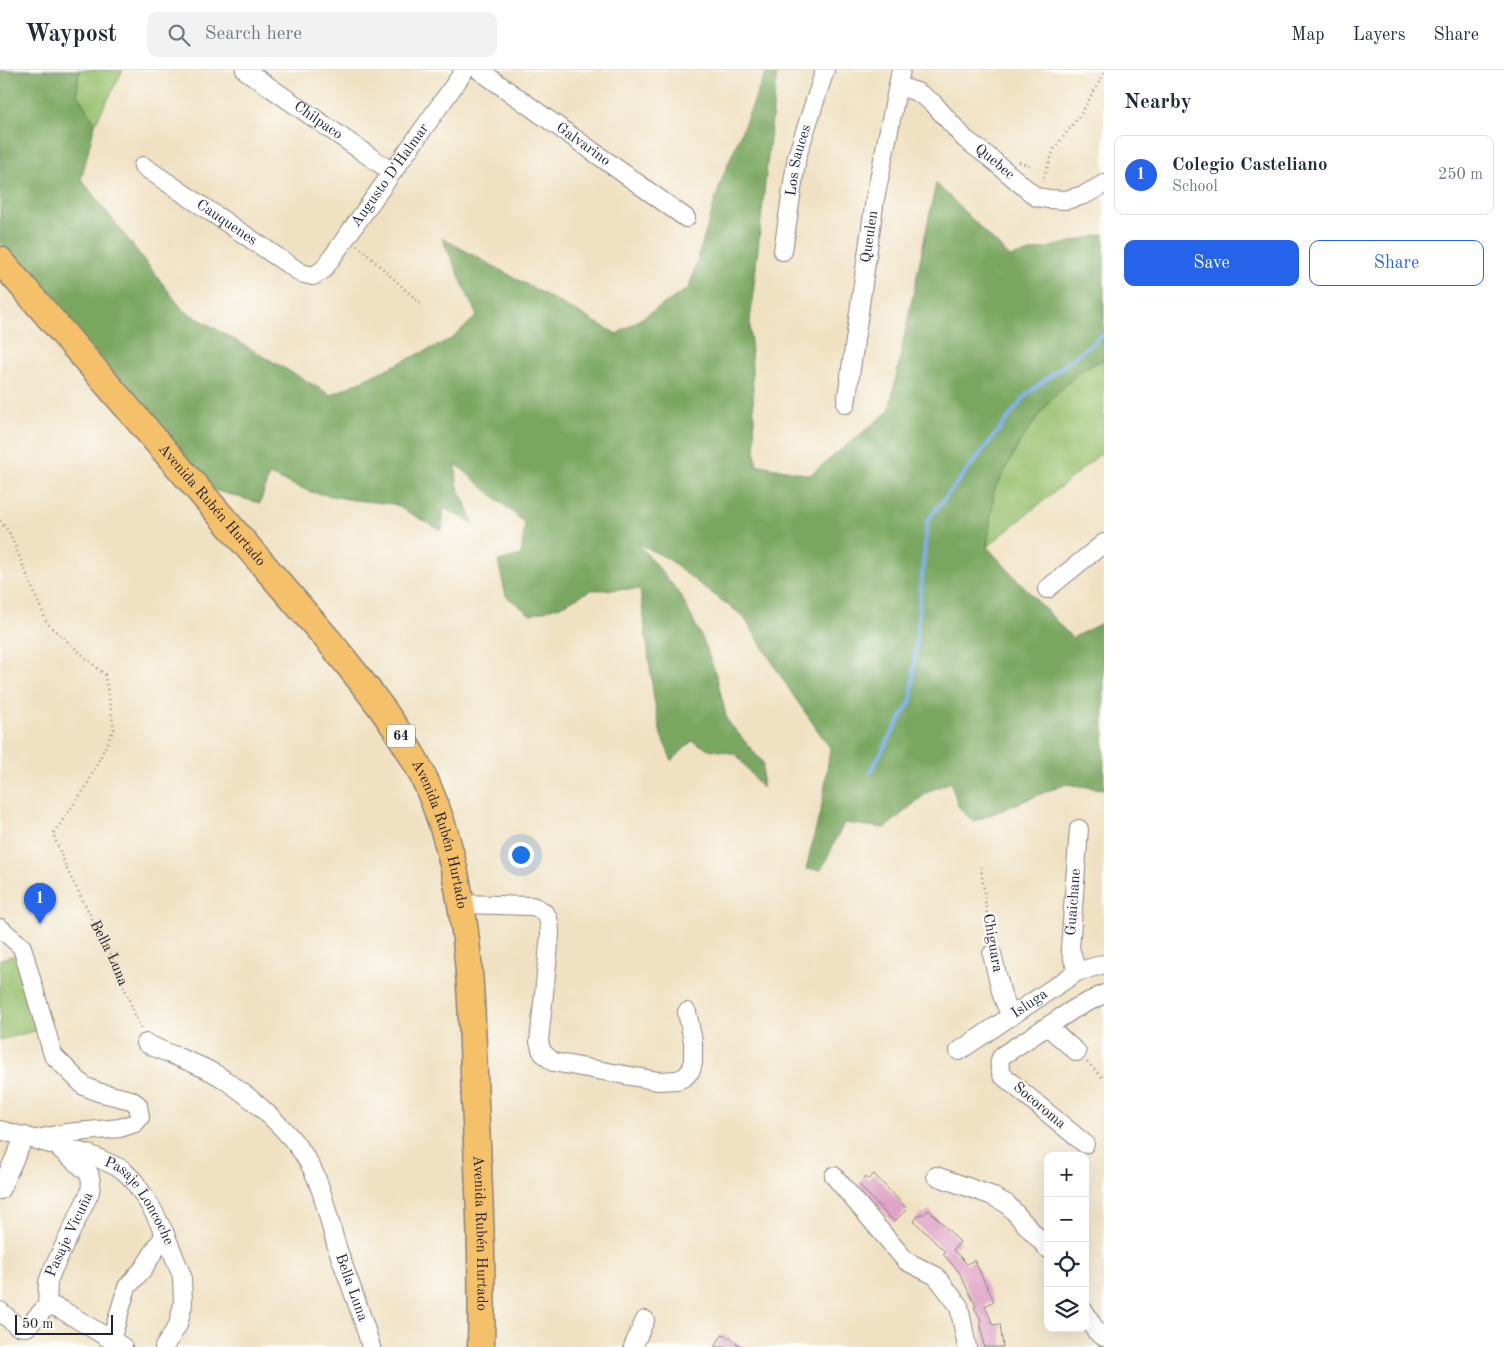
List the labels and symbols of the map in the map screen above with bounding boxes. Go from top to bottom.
street label: Chilpaco [291,99,345,143]
street label: Galvarino [553,120,613,169]
street label: Augusto D'Halmar [348,121,432,230]
street label: Los Sauces [784,123,814,197]
street label: Quebec [972,142,1018,183]
street label: Cauquenes [194,197,260,248]
street label: Queulen [859,210,881,264]
street label: Avenida Rubén Hurtado [155,441,268,569]
road number: 64 [387,724,415,748]
street label: Avenida Rubén Hurtado [408,757,469,910]
your location [508,842,534,868]
street label: Guaichane [1063,868,1083,936]
pin: 1 [24,883,56,924]
street label: Chiguara [979,912,1005,974]
street label: Bella Luna [87,918,131,989]
street label: Isluga [1009,986,1051,1021]
street label: Socoroma [1010,1080,1069,1133]
street label: Pasaje Loncoche [102,1155,176,1247]
street label: Avenida Rubén Hurtado [470,1155,489,1311]
street label: Pasaje Vicuña [43,1189,97,1279]
street label: Bella Luna [332,1252,370,1324]
scale bar [15,1312,112,1335]

